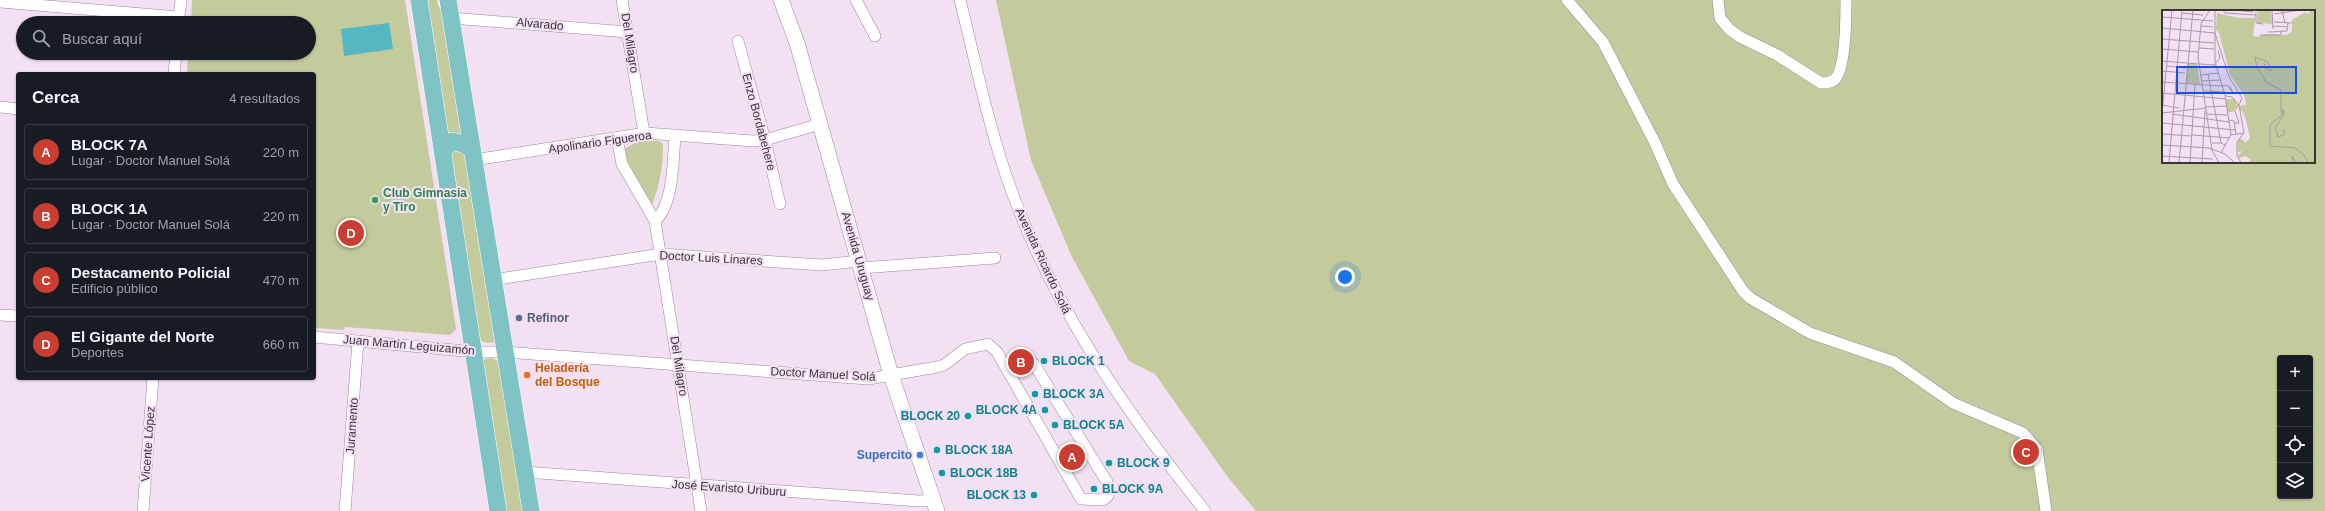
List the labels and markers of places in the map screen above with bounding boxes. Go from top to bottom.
place label: Club Gimnasia y Tiro [383,186,467,214]
marker: Club Gimnasia y Tiro [370,195,380,205]
pin: D [338,218,364,248]
place label: Refinor [527,311,569,325]
marker: Refinor [514,313,524,323]
pin: B [1008,347,1034,377]
place label: BLOCK 1 [1052,354,1105,368]
marker: BLOCK 1 [1039,356,1049,366]
place label: Heladería del Bosque [535,361,600,389]
marker: Heladería del Bosque [522,370,532,380]
place label: BLOCK 3A [1043,387,1105,401]
marker: BLOCK 3A [1030,389,1040,399]
place label: BLOCK 4A [976,403,1037,417]
marker: BLOCK 4A [1040,405,1050,415]
place label: BLOCK 20 [901,409,960,423]
marker: BLOCK 20 [963,411,973,421]
place label: BLOCK 5A [1063,418,1125,432]
marker: BLOCK 5A [1050,420,1060,430]
pin: C [2013,437,2039,467]
pin: A [1059,442,1085,472]
place label: BLOCK 18A [945,443,1013,457]
marker: BLOCK 18A [932,445,942,455]
place label: Supercito [857,448,912,462]
marker: Supercito [915,450,925,460]
place label: BLOCK 9 [1117,456,1170,470]
marker: BLOCK 9 [1104,458,1114,468]
place label: BLOCK 18B [950,466,1018,480]
marker: BLOCK 18B [937,468,947,478]
place label: BLOCK 9A [1102,482,1164,496]
marker: BLOCK 9A [1089,484,1099,494]
place label: BLOCK 13 [967,488,1026,502]
marker: BLOCK 13 [1029,490,1039,500]

